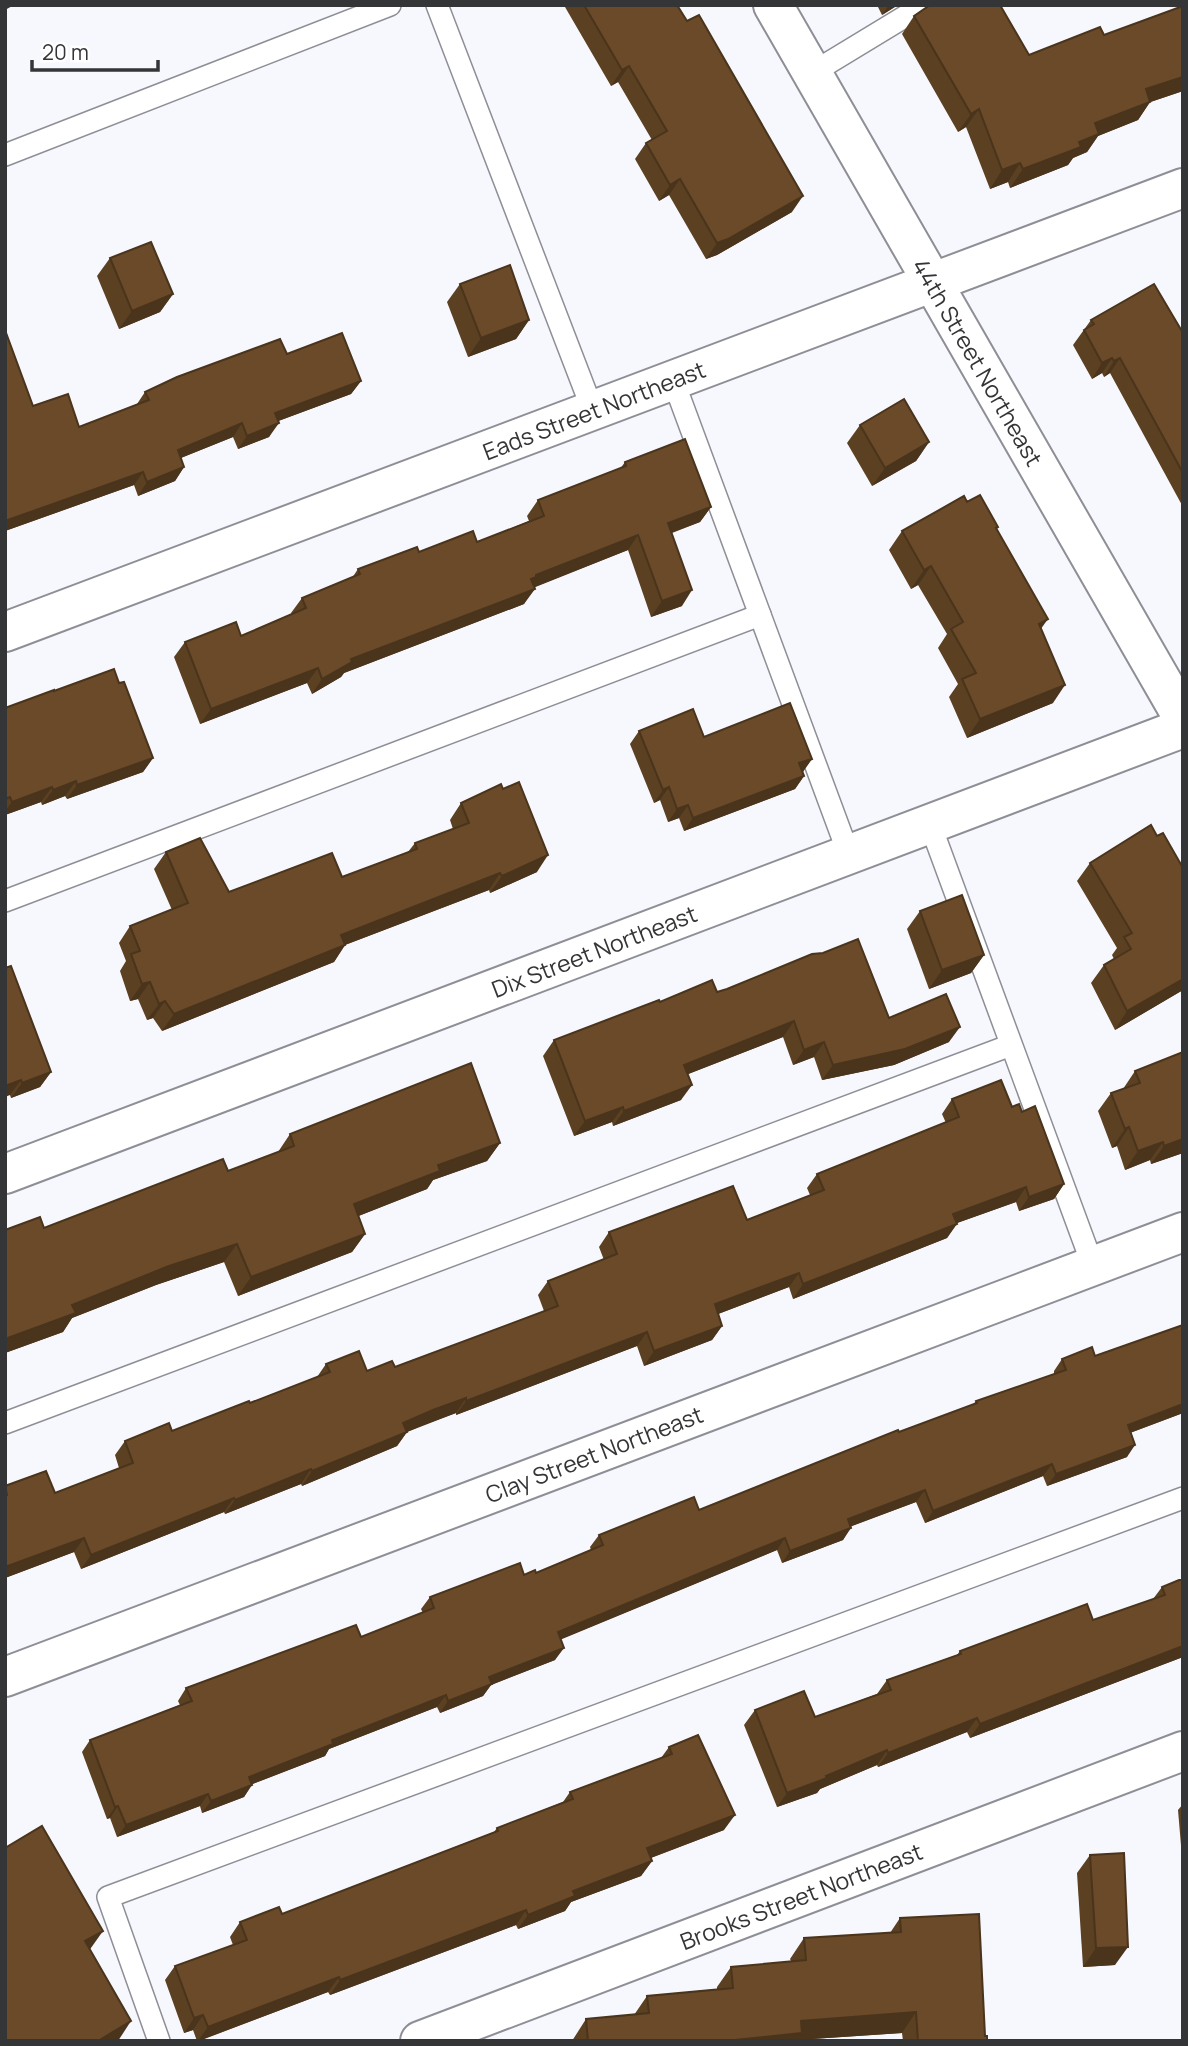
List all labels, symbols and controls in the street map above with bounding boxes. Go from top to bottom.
scale bar [32,28,158,72]
text: 20 m [42,38,89,66]
street label: 44th Street Northeast [905,252,1051,472]
street label: Eads Street Northeast [478,353,710,467]
street label: Dix Street Northeast [487,897,701,1005]
street label: Clay Street Northeast [481,1398,707,1510]
street label: Brooks Street Northeast [675,1835,927,1957]

